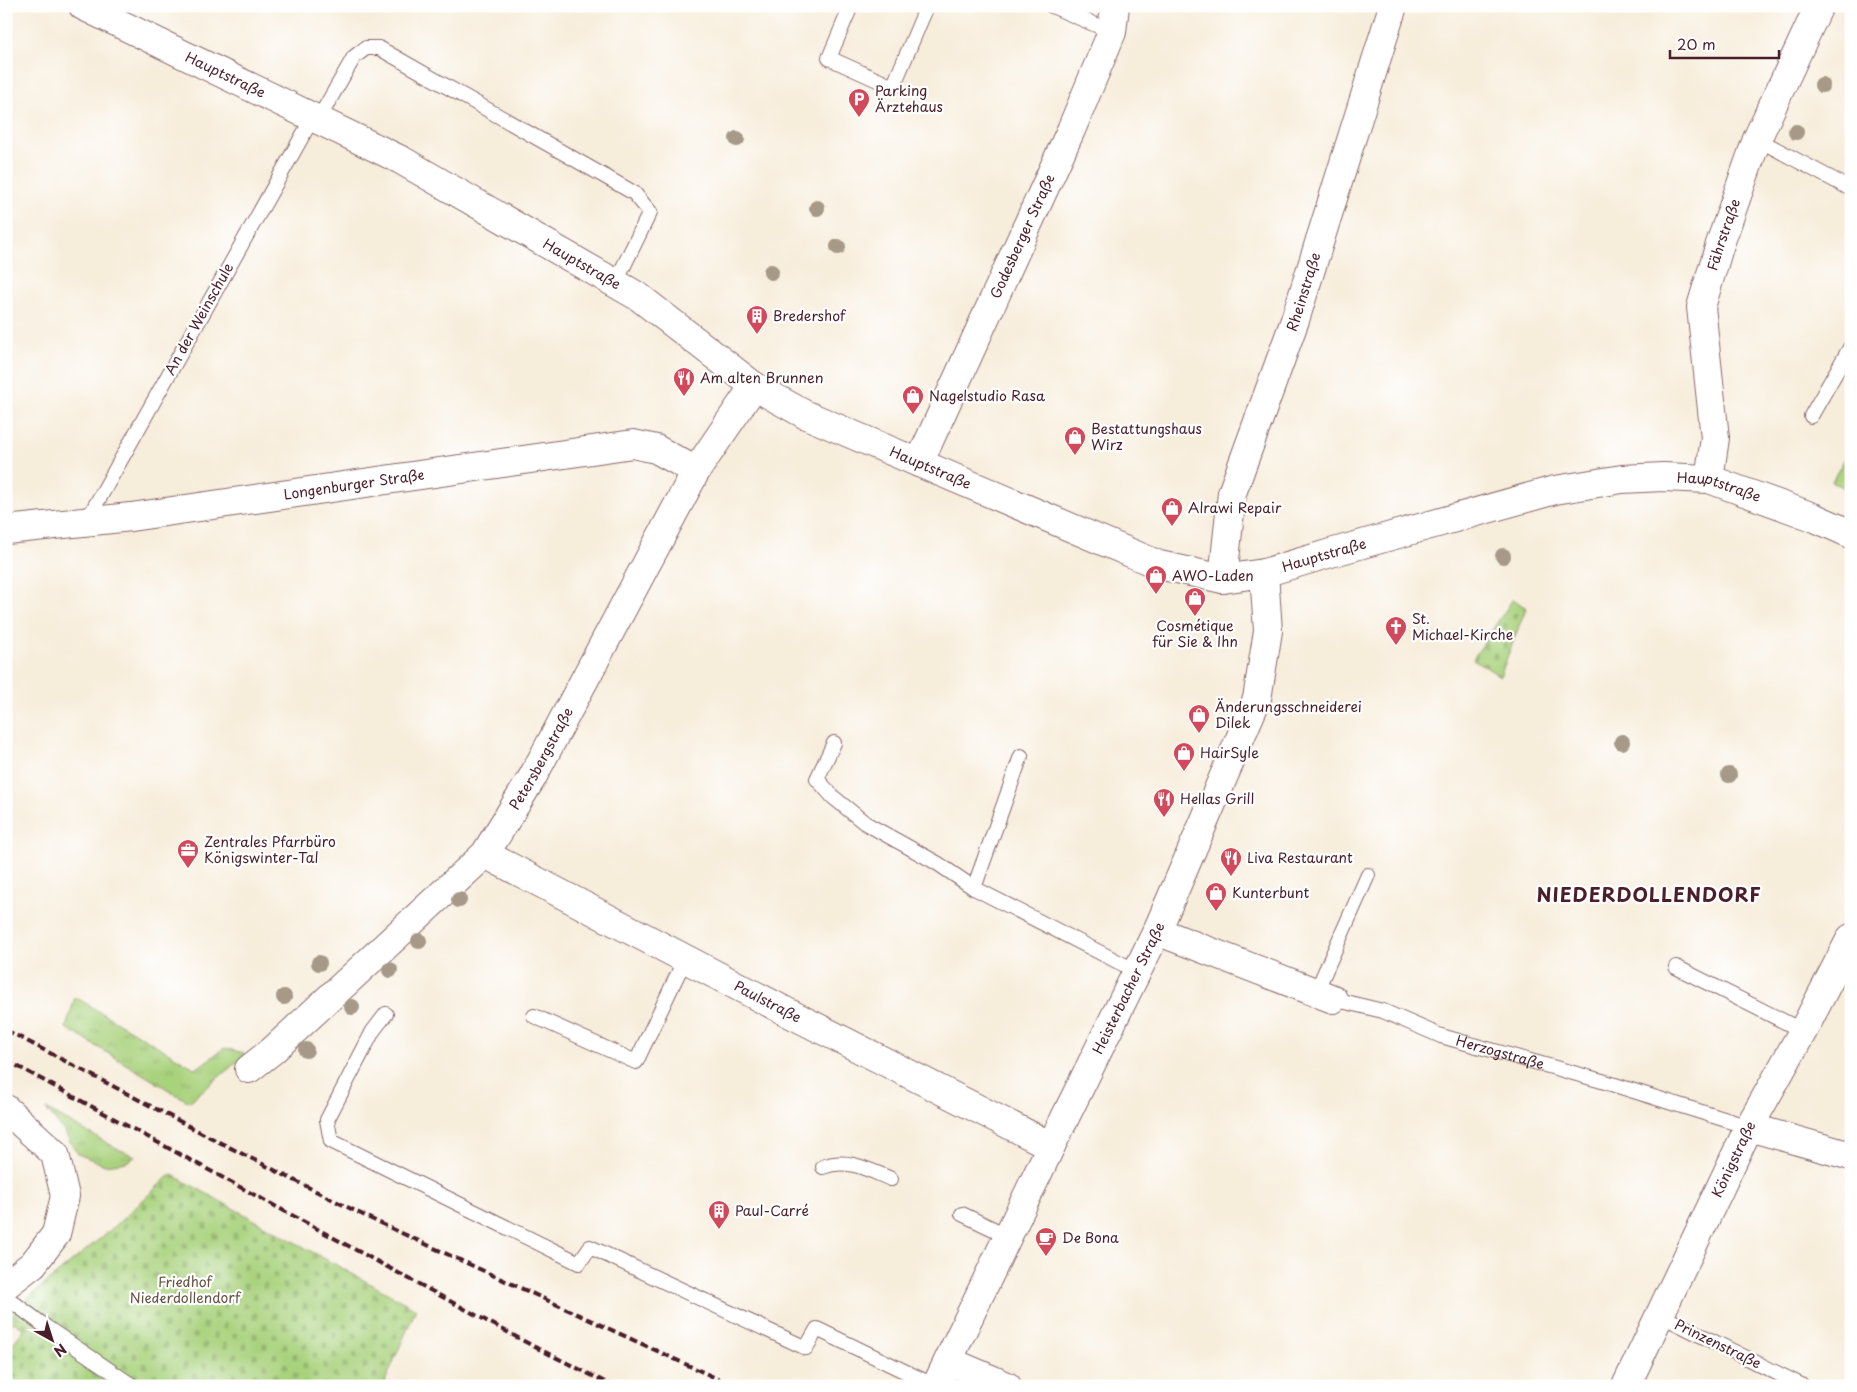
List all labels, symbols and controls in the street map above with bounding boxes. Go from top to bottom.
scale bar [1670,28,1778,60]
text: 20 m [1677,32,1716,55]
street label: Hauptstraße [182,46,269,103]
place label: Parking Ärztehaus [875,80,943,117]
parking icon: Parking Ärztehaus [847,87,871,118]
street label: Godesberger Straße [984,171,1059,302]
street label: Fährstraße [1702,196,1745,273]
street label: Hauptstraße [539,233,625,294]
street label: Rheinstraße [1281,250,1326,334]
street label: An der Weinschule [159,259,238,379]
building icon: Bredershof [745,304,769,335]
place label: Bredershof [773,305,847,326]
restaurant icon: Am alten Brunnen [672,366,696,397]
place label: Am alten Brunnen [700,367,824,388]
shop icon: Nagelstudio Rasa [901,384,925,415]
place label: Nagelstudio Rasa [929,385,1046,406]
place label: Bestattungshaus Wirz [1091,418,1202,455]
shop icon: Bestattungshaus Wirz [1063,425,1087,456]
street label: Hauptstraße [887,441,975,494]
street label: Longenburger Straße [282,463,426,505]
street label: Hauptstraße [1676,467,1764,507]
shop icon: Alrawi Repair [1160,496,1184,527]
place label: Alrawi Repair [1188,497,1282,518]
street label: Hauptstraße [1279,533,1368,577]
shop icon: AWO-Laden [1144,564,1168,595]
place label: AWO-Laden [1172,565,1254,586]
shop icon: Cosmétique für Sie & Ihn [1183,586,1207,617]
place label: St. Michael-Kirche [1412,608,1513,645]
place label: Cosmétique für Sie & Ihn [1152,615,1238,652]
church icon: St. Michael-Kirche [1384,615,1408,646]
place label: Änderungsschneiderei Dilek [1215,696,1362,733]
street label: Petersbergstraße [504,703,578,814]
shop icon: Änderungsschneiderei Dilek [1187,703,1211,734]
shop icon: HairSyle [1172,741,1196,772]
place label: HairSyle [1200,742,1259,763]
restaurant icon: Hellas Grill [1152,787,1176,818]
place label: Hellas Grill [1180,788,1254,809]
place label: Zentrales Pfarrbüro Königswinter-Tal [204,831,336,868]
office icon: Zentrales Pfarrbüro Königswinter-Tal [176,838,200,869]
restaurant icon: Liva Restaurant [1219,846,1243,877]
place label: Liva Restaurant [1247,847,1353,868]
district label: NIEDERDOLLENDORF [1536,880,1762,908]
shop icon: Kunterbunt [1204,881,1228,912]
place label: Kunterbunt [1232,882,1310,903]
street label: Heisterbacher Straße [1087,919,1170,1058]
street label: Paulstraße [731,975,805,1028]
street label: Herzogstraße [1454,1030,1547,1074]
street label: Königstraße [1706,1117,1760,1201]
building icon: Paul-Carré [707,1199,731,1230]
place label: Paul-Carré [735,1200,809,1221]
cafe icon: De Bona [1034,1226,1058,1257]
place label: De Bona [1062,1227,1119,1248]
park label: Friedhof Niederdollendorf [130,1271,242,1308]
north arrow [28,1314,78,1364]
street label: Prinzenstraße [1671,1314,1765,1374]
text: N [50,1339,71,1362]

